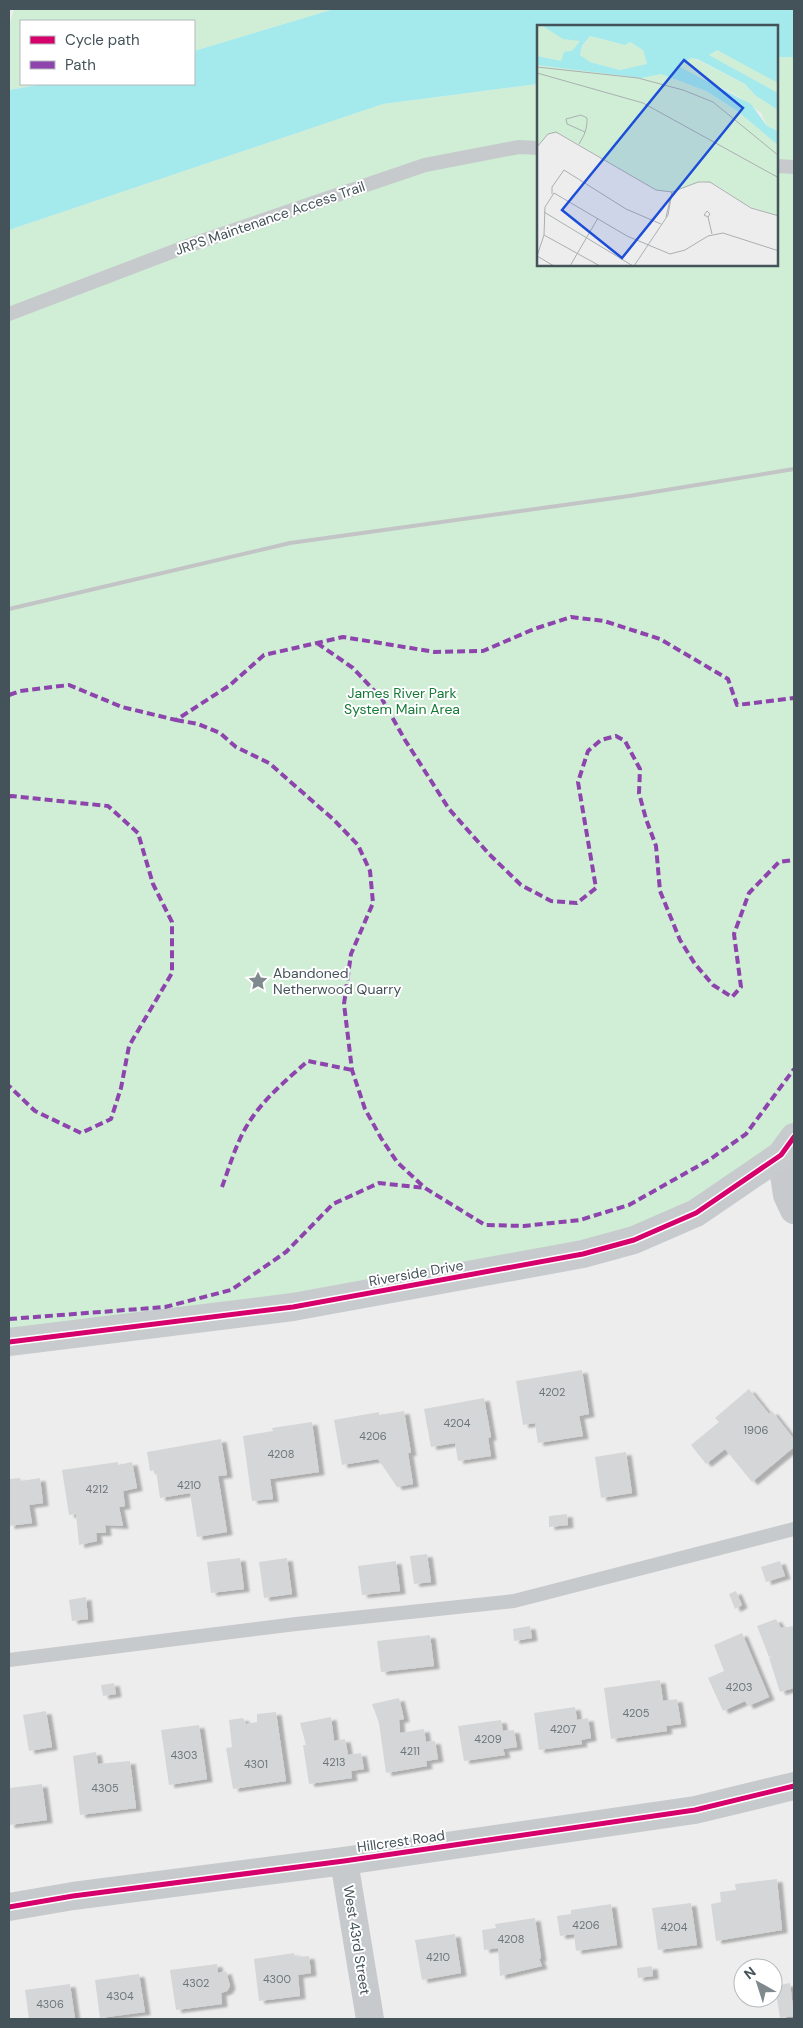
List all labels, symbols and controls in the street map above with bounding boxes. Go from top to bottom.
legend [20,20,195,85]
inset map [537,25,778,266]
text: Cycle path [65,30,140,50]
text: Path [65,55,96,75]
street label: JRPS Maintenance Access Trail [173,177,367,259]
park label: James River Park System Main Area [344,684,460,718]
place label: Abandoned Netherwood Quarry [273,964,401,998]
place icon: Abandoned Netherwood Quarry [247,970,269,992]
street label: Riverside Drive [367,1256,465,1290]
house number: 4202 [539,1385,565,1399]
house number: 4204 [443,1416,471,1430]
house number: 1906 [744,1423,768,1437]
house number: 4206 [359,1429,387,1443]
house number: 4208 [267,1447,295,1461]
house number: 4210 [177,1478,201,1492]
house number: 4212 [86,1482,108,1496]
house number: 4203 [726,1680,752,1694]
house number: 4205 [622,1706,650,1720]
house number: 4207 [550,1722,576,1736]
house number: 4209 [474,1732,502,1746]
house number: 4211 [400,1744,420,1758]
house number: 4303 [170,1748,198,1762]
house number: 4213 [323,1755,345,1769]
house number: 4301 [244,1757,268,1771]
house number: 4305 [91,1781,119,1795]
street label: Hillcrest Road [356,1826,446,1856]
street label: West 43rd Street [339,1884,375,1996]
house number: 4206 [572,1918,600,1932]
house number: 4204 [660,1920,688,1934]
house number: 4208 [497,1932,525,1946]
house number: 4210 [426,1950,450,1964]
north arrow [733,1958,783,2008]
text: N [740,1963,759,1983]
house number: 4300 [263,1972,291,1986]
house number: 4302 [183,1976,209,1990]
house number: 4304 [106,1989,134,2003]
house number: 4306 [36,1997,64,2011]

